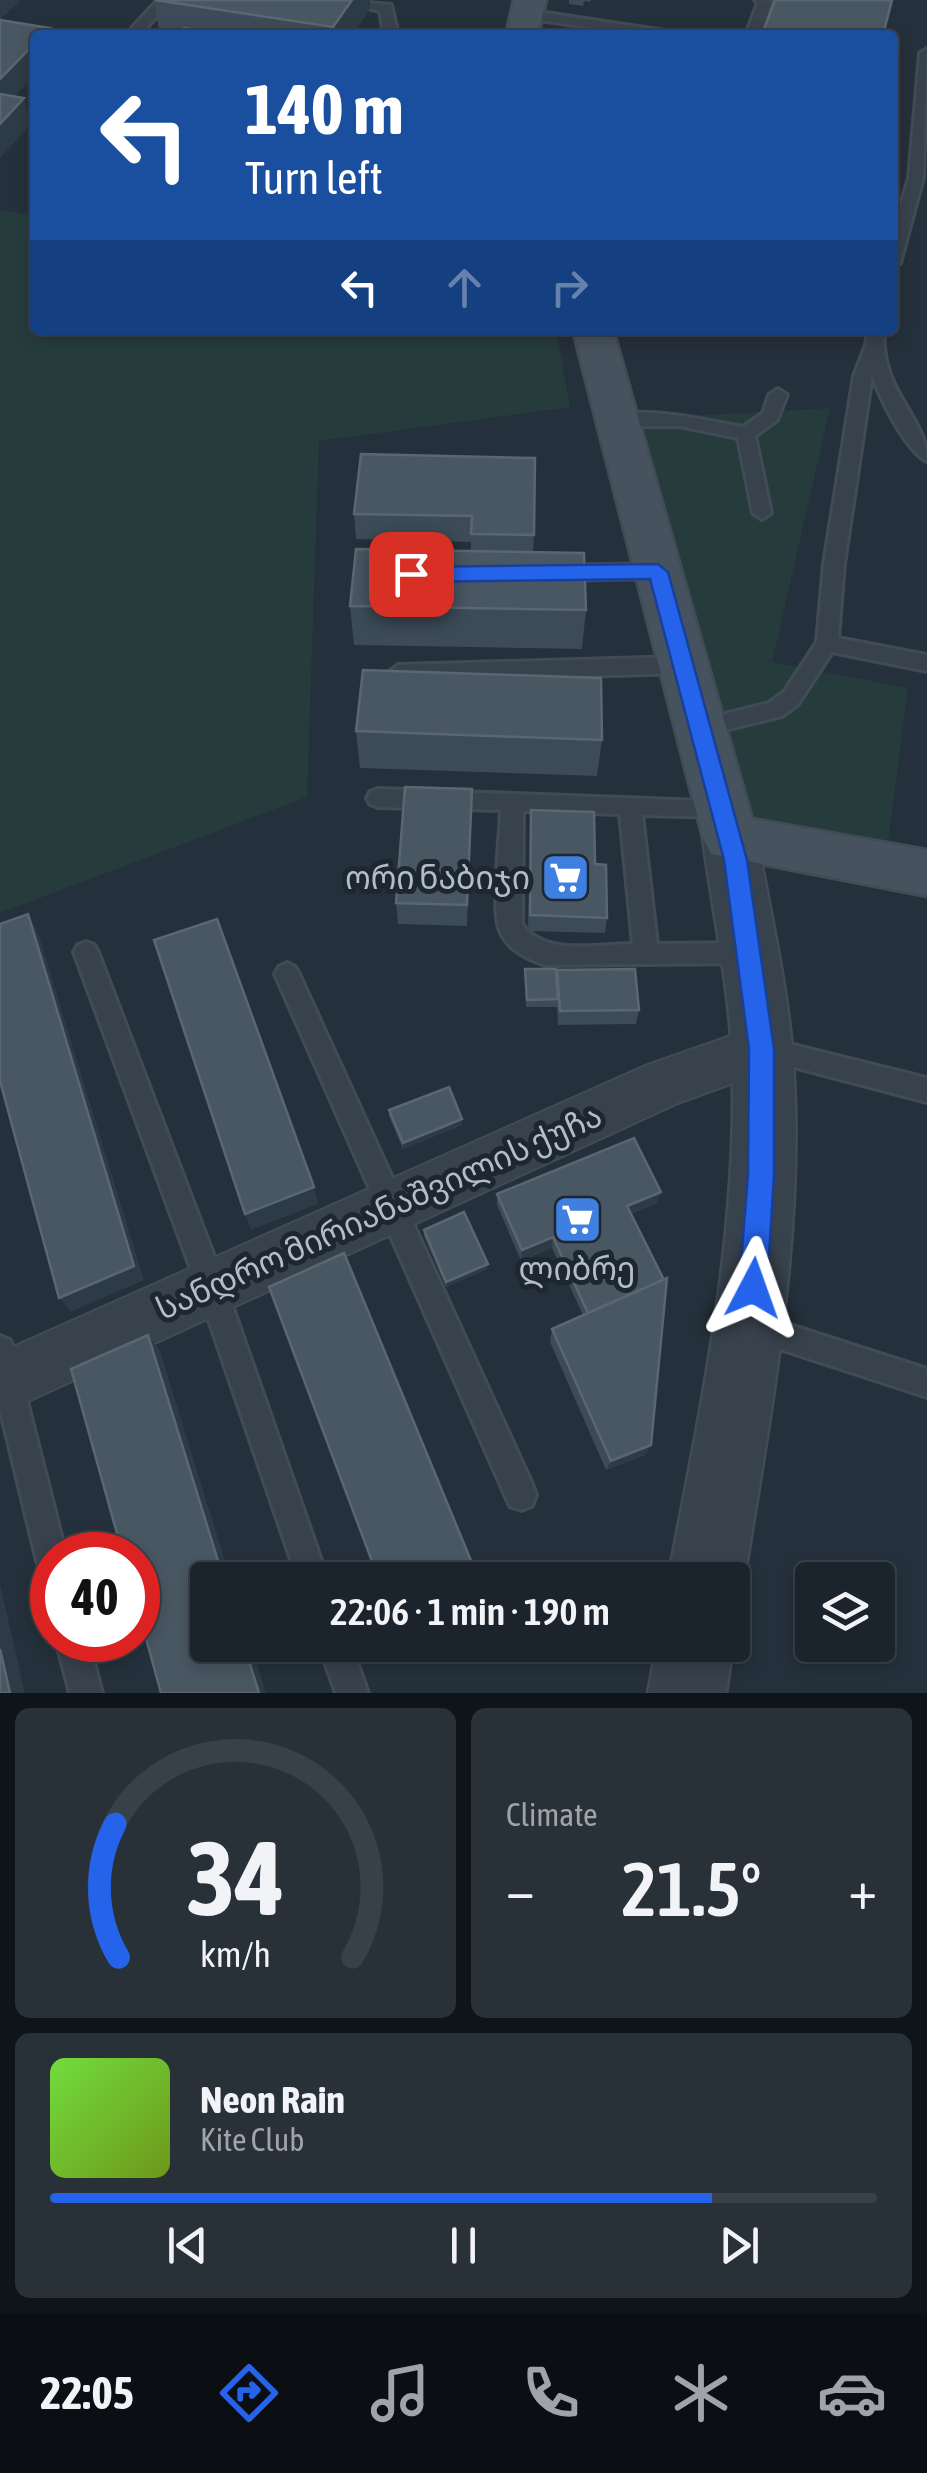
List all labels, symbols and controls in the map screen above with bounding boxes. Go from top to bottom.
text: 140 m [245,69,404,149]
icon: left [80,70,210,200]
text: Turn left [245,152,383,204]
icon: left [332,260,387,315]
icon: ahead [437,260,492,315]
icon: right [542,260,597,315]
pin [369,532,454,617]
icon: arrive [384,547,439,602]
supermarket icon: ორი ნაბიჯი [539,852,591,904]
place label: ორი ნაბიჯი [345,859,530,897]
street label: სანდრო მირიანაშვილის ქუჩა [150,1096,608,1329]
supermarket icon: ლიბრე [551,1193,603,1245]
position arrow [701,1236,805,1340]
place label: ლიბრე [519,1250,635,1289]
speed limit sign: 40 [30,1532,160,1662]
map controls [795,1562,895,1662]
button: layers [795,1562,895,1662]
text: 22:06 · 1 min · 190 m [330,1590,610,1633]
text: Climate [506,1796,598,1833]
text: 34 [187,1818,284,1937]
text: 21.5° [622,1846,761,1932]
text: − [506,1858,535,1921]
text: + [848,1858,877,1921]
text: km/h [200,1934,271,1975]
text: Neon Rain [200,2078,345,2121]
text: Kite Club [200,2121,304,2158]
icon: previous [160,2218,215,2273]
icon: pause [436,2218,491,2273]
icon: next [712,2218,767,2273]
icon: directions [214,2358,284,2428]
icon: music [365,2358,435,2428]
icon: phone [516,2358,586,2428]
icon: climate [666,2358,736,2428]
icon: car [817,2358,887,2428]
text: 22:05 [40,2367,134,2419]

